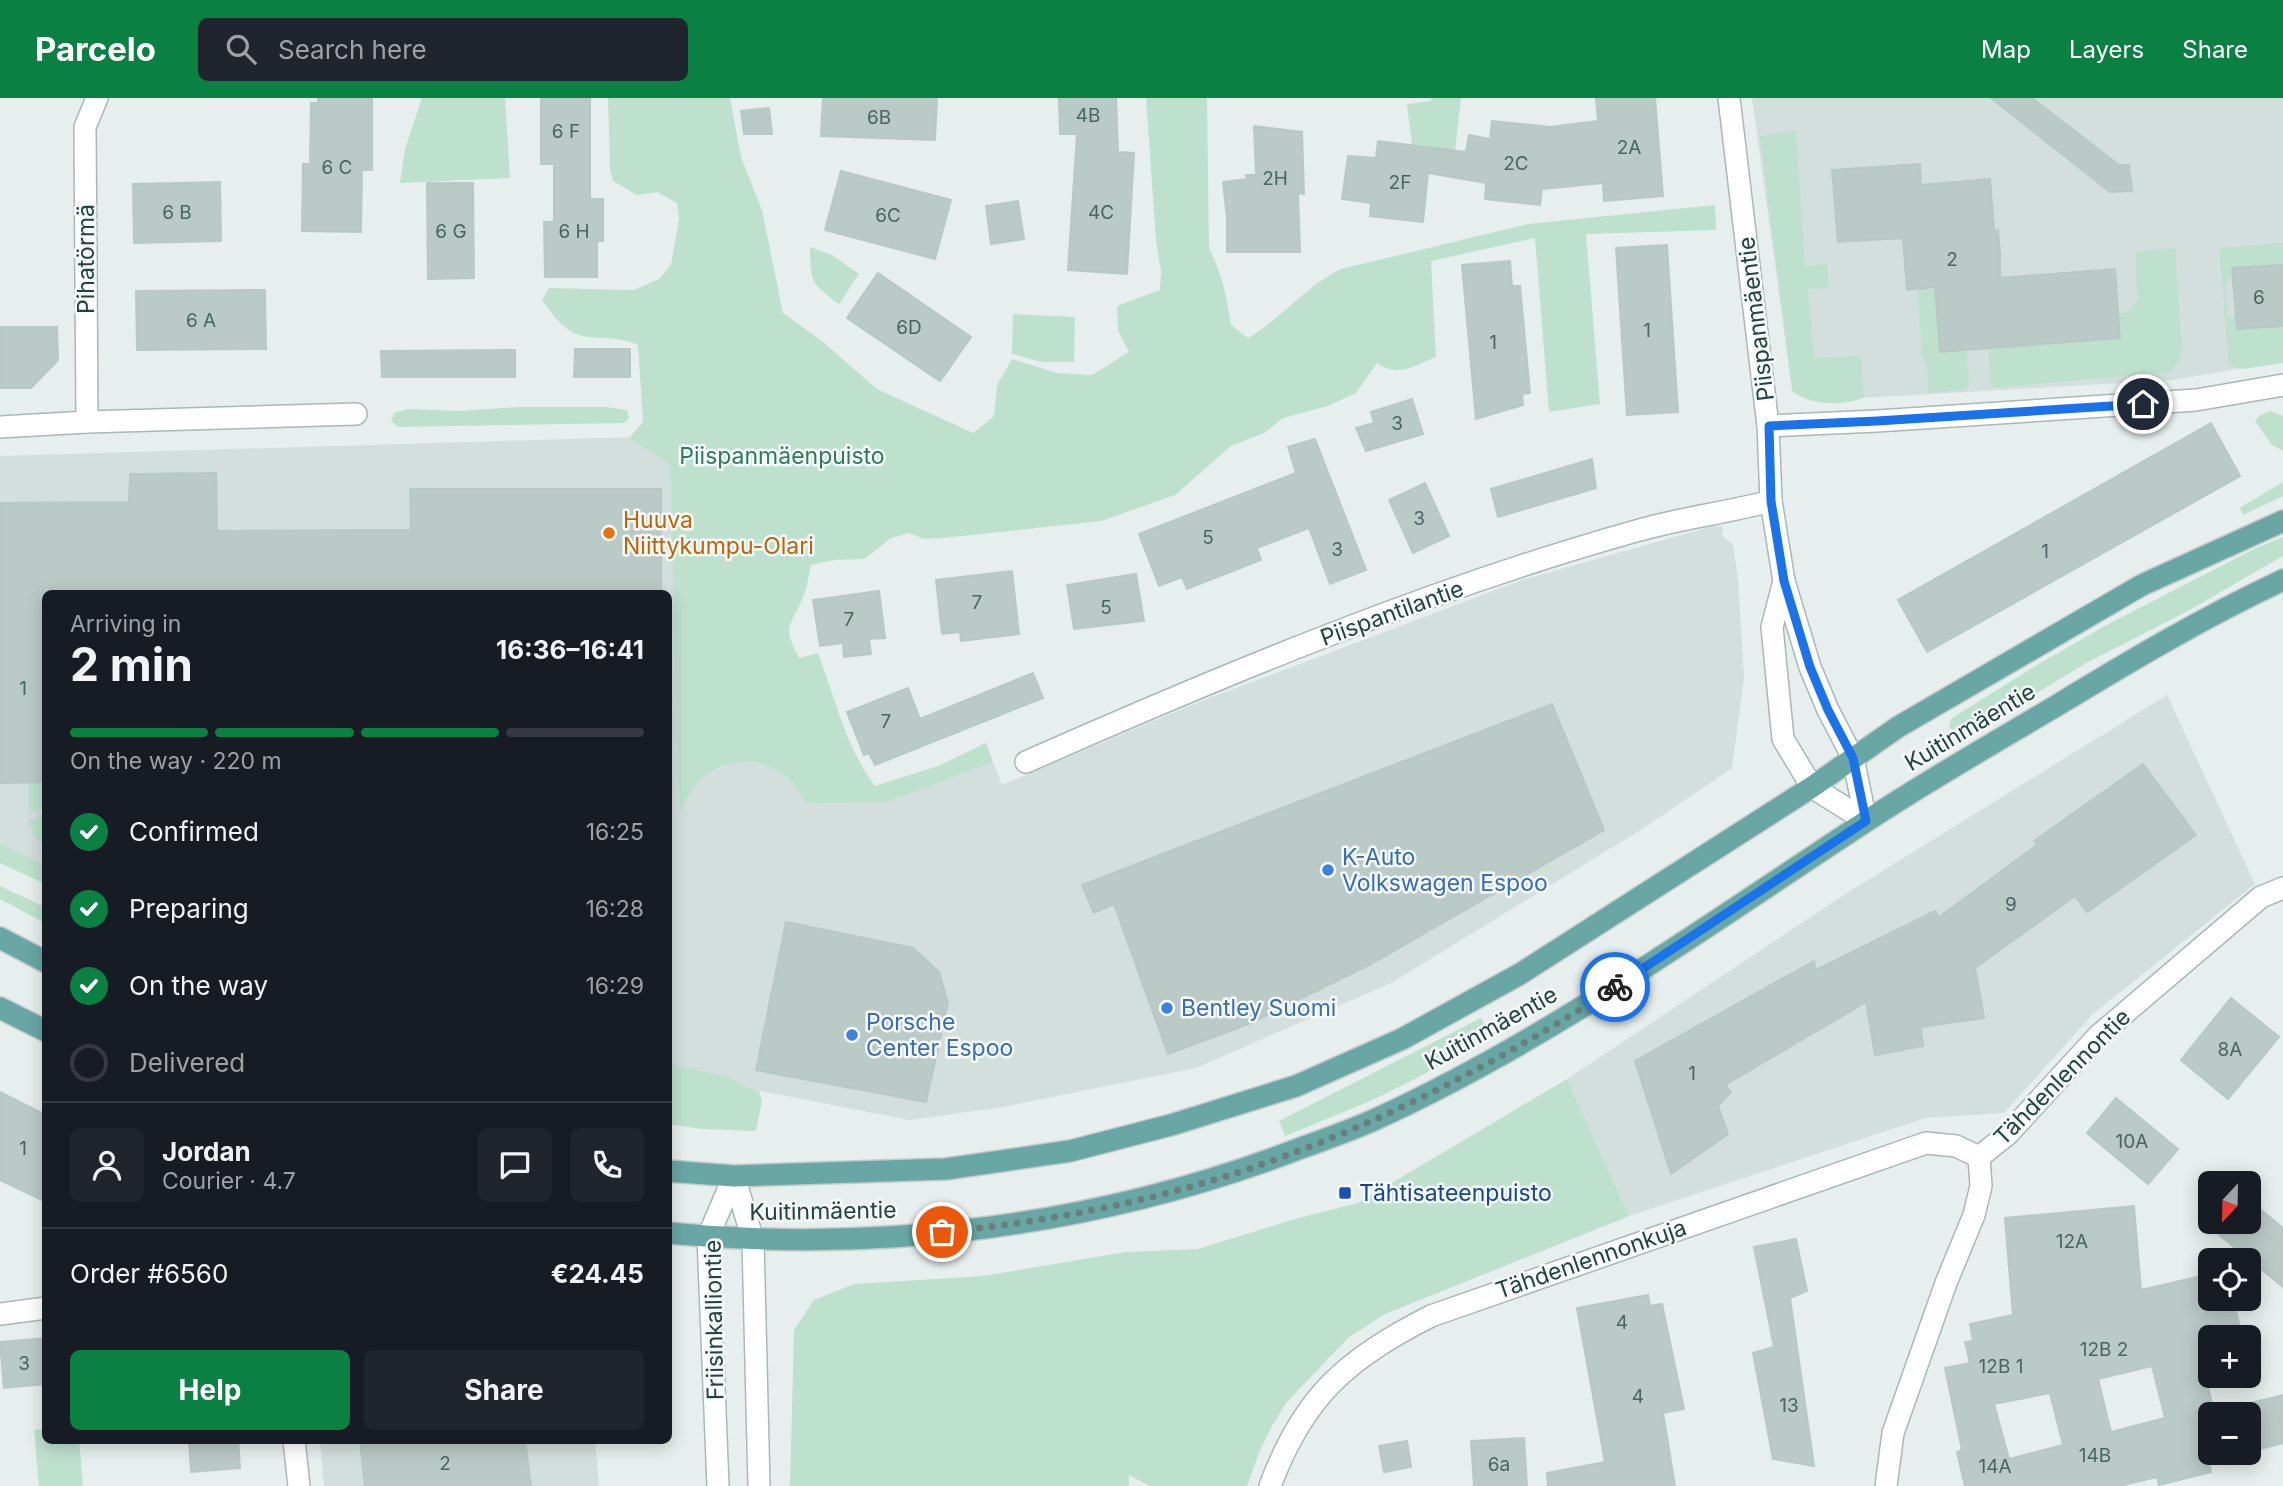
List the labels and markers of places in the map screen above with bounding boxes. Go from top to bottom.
pin [2113,374,2173,434]
place label: Huuva Niittykumpu-Olari [623,506,814,560]
marker: Huuva Niittykumpu-Olari [601,525,617,541]
place label: K-Auto Volkswagen Espoo [1342,843,1548,897]
marker: K-Auto Volkswagen Espoo [1320,862,1336,878]
place label: Bentley Suomi [1181,994,1336,1022]
marker: Bentley Suomi [1159,1000,1175,1016]
place label: Porsche Center Espoo [866,1008,1013,1062]
marker: Porsche Center Espoo [844,1027,860,1043]
place label: Tähtisateenpuisto [1359,1179,1552,1207]
marker: Tähtisateenpuisto [1337,1185,1353,1201]
pin [912,1202,972,1262]

